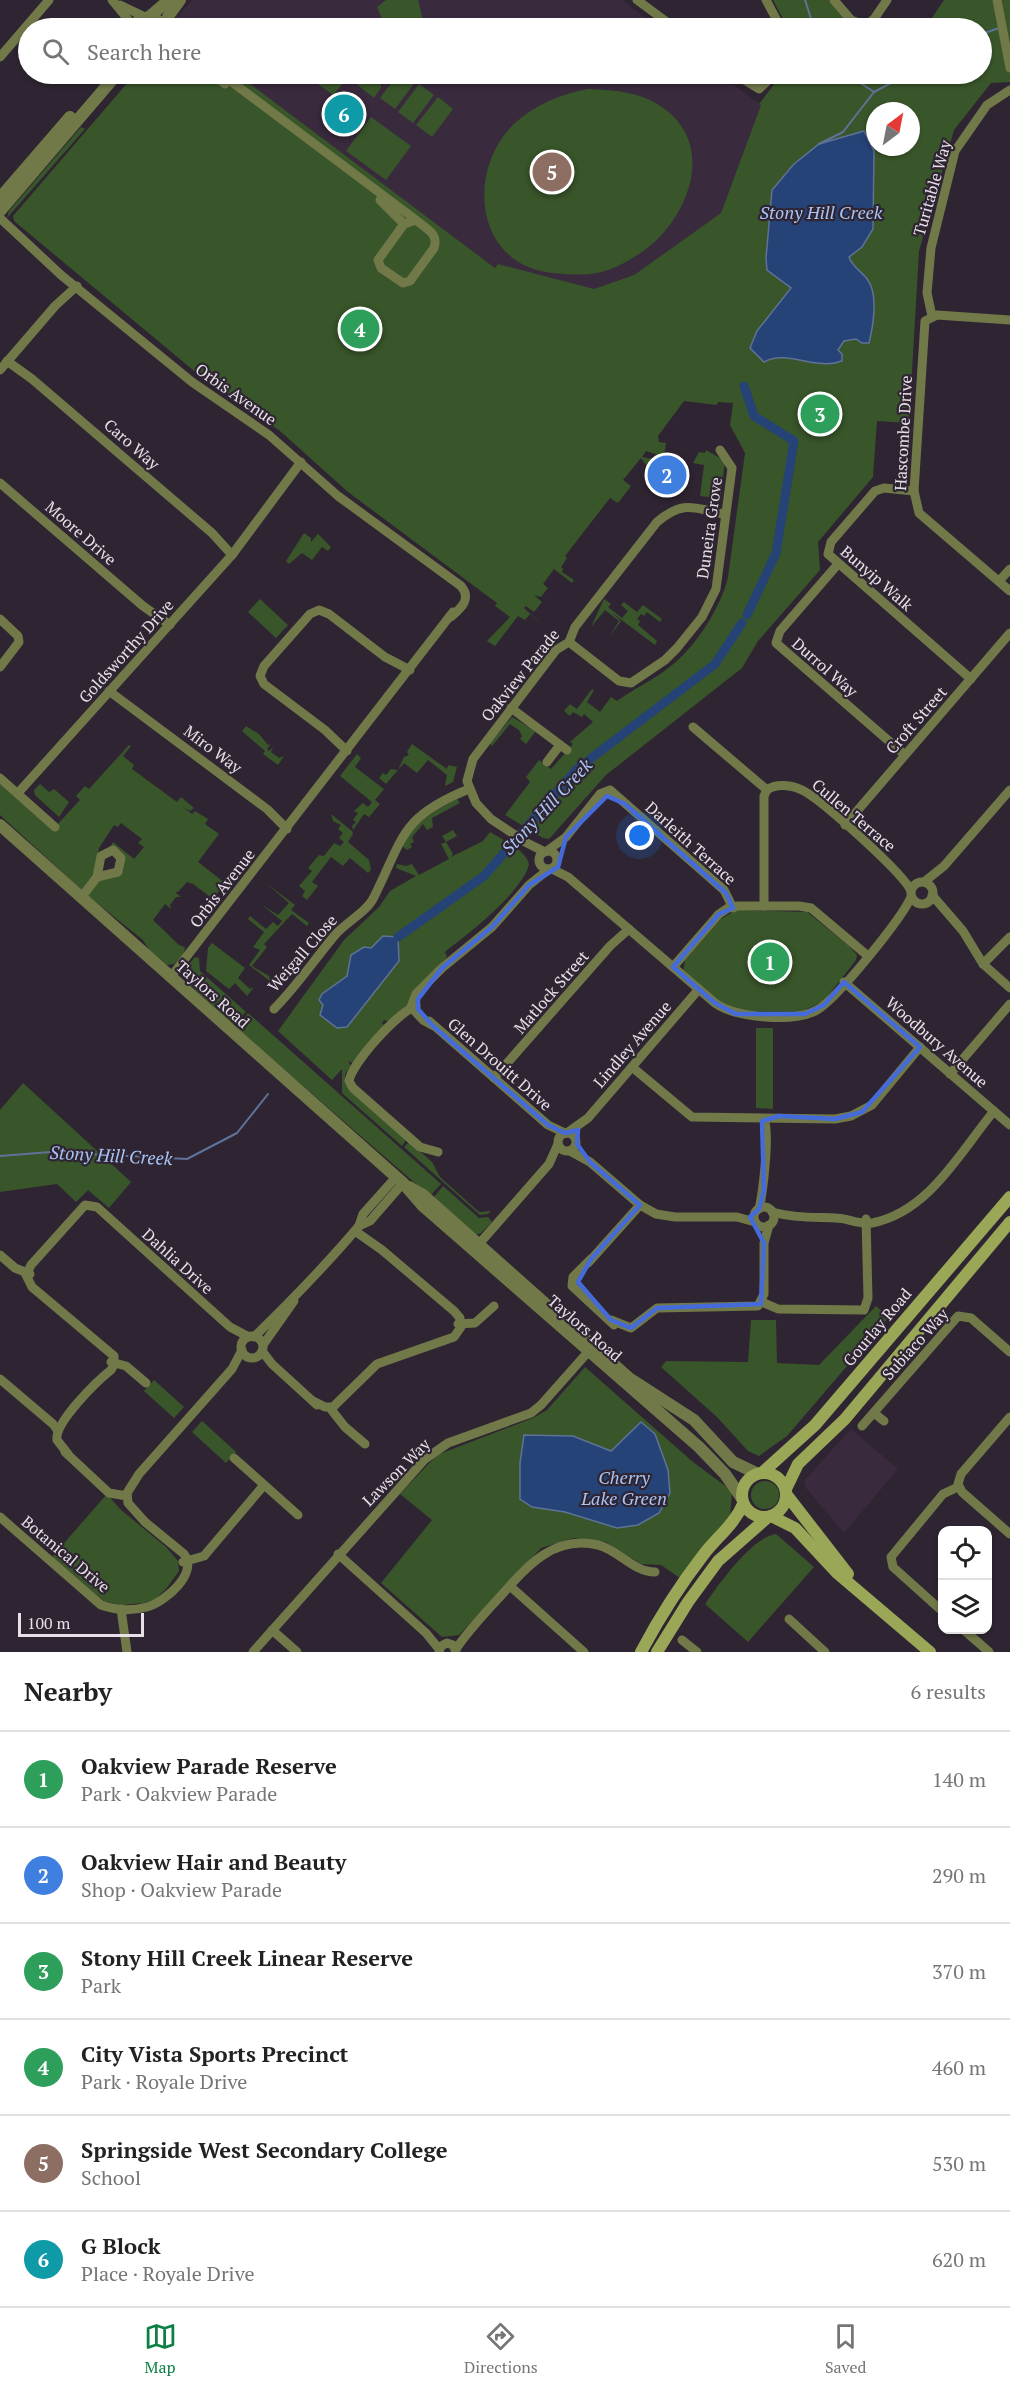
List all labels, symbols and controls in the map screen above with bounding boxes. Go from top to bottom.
search box [18,18,992,84]
icon: search [39,35,72,68]
text: Search here [87,37,201,66]
pin: 6 [324,92,364,136]
north arrow [866,102,920,156]
street label: Turitable Way [908,136,956,239]
pin: 5 [532,150,572,195]
water label: Stony Hill Creek [760,200,883,224]
pin: 4 [340,306,380,352]
street label: Orbis Avenue [191,358,281,430]
street label: Hascombe Drive [889,375,917,491]
pin: 3 [800,392,840,436]
street label: Caro Way [99,414,165,475]
pin: 2 [648,452,686,498]
street label: Duneira Grove [691,476,727,580]
street label: Moore Drive [41,496,121,570]
street label: Bunyip Walk [836,540,919,616]
street label: Goldsworthy Drive [74,594,178,708]
street label: Oakview Parade [476,624,564,726]
street label: Durrol Way [787,632,863,702]
street label: Croft Street [880,681,952,759]
street label: Miro Way [179,720,247,779]
water label: Stony Hill Creek [496,753,597,859]
street label: Cullen Terrace [807,773,901,857]
street label: Darleith Terrace [641,796,741,890]
your location [625,821,654,850]
street label: Orbis Avenue [184,844,260,932]
street label: Weigall Close [262,910,342,996]
pin: 1 [750,940,790,984]
street label: Matlock Street [509,946,593,1038]
street label: Taylors Road [171,955,255,1033]
street label: Woodbury Avenue [881,991,993,1093]
street label: Lindley Avenue [588,996,676,1092]
street label: Glen Drouitt Drive [443,1013,557,1115]
water label: Stony Hill Creek [49,1140,173,1170]
street label: Dahlia Drive [138,1223,218,1299]
street label: Gourlay Road [838,1283,916,1371]
street label: Taylors Road [543,1290,627,1367]
street label: Subiaco Way [877,1303,954,1385]
street label: Lawson Way [357,1433,435,1511]
water label: Cherry Lake Green [580,1465,667,1510]
street label: Botanical Drive [17,1510,115,1598]
map controls [938,1526,992,1634]
button: locate [938,1526,992,1580]
button: layers [938,1580,992,1634]
scale bar [18,1610,144,1638]
text: 100 m [27,1612,70,1634]
text: Nearby [24,1674,112,1708]
text: 6 results [911,1678,986,1705]
text: Oakview Parade Reserve [81,1751,337,1780]
text: 1 [38,1766,49,1793]
text: 140 m [932,1766,986,1793]
text: Park · Oakview Parade [81,1780,277,1807]
text: Oakview Hair and Beauty [81,1847,346,1876]
text: 2 [38,1862,49,1889]
text: 290 m [932,1862,986,1889]
text: Shop · Oakview Parade [81,1876,282,1903]
text: Stony Hill Creek Linear Reserve [81,1943,413,1972]
text: 3 [38,1958,49,1985]
text: 370 m [932,1958,986,1985]
text: Park [81,1972,121,1999]
text: City Vista Sports Precinct [81,2039,348,2068]
text: 4 [38,2054,49,2081]
text: 460 m [932,2054,986,2081]
text: Park · Royale Drive [81,2068,247,2095]
text: Springside West Secondary College [81,2135,448,2164]
text: 5 [38,2150,49,2177]
text: 530 m [932,2150,986,2177]
text: School [81,2164,141,2191]
text: G Block [81,2231,161,2260]
text: 6 [38,2246,49,2273]
text: 620 m [932,2246,986,2273]
text: Place · Royale Drive [81,2260,254,2287]
tab: Map [144,2320,177,2378]
tab: Directions [464,2320,538,2378]
tab: Saved [825,2320,866,2378]

